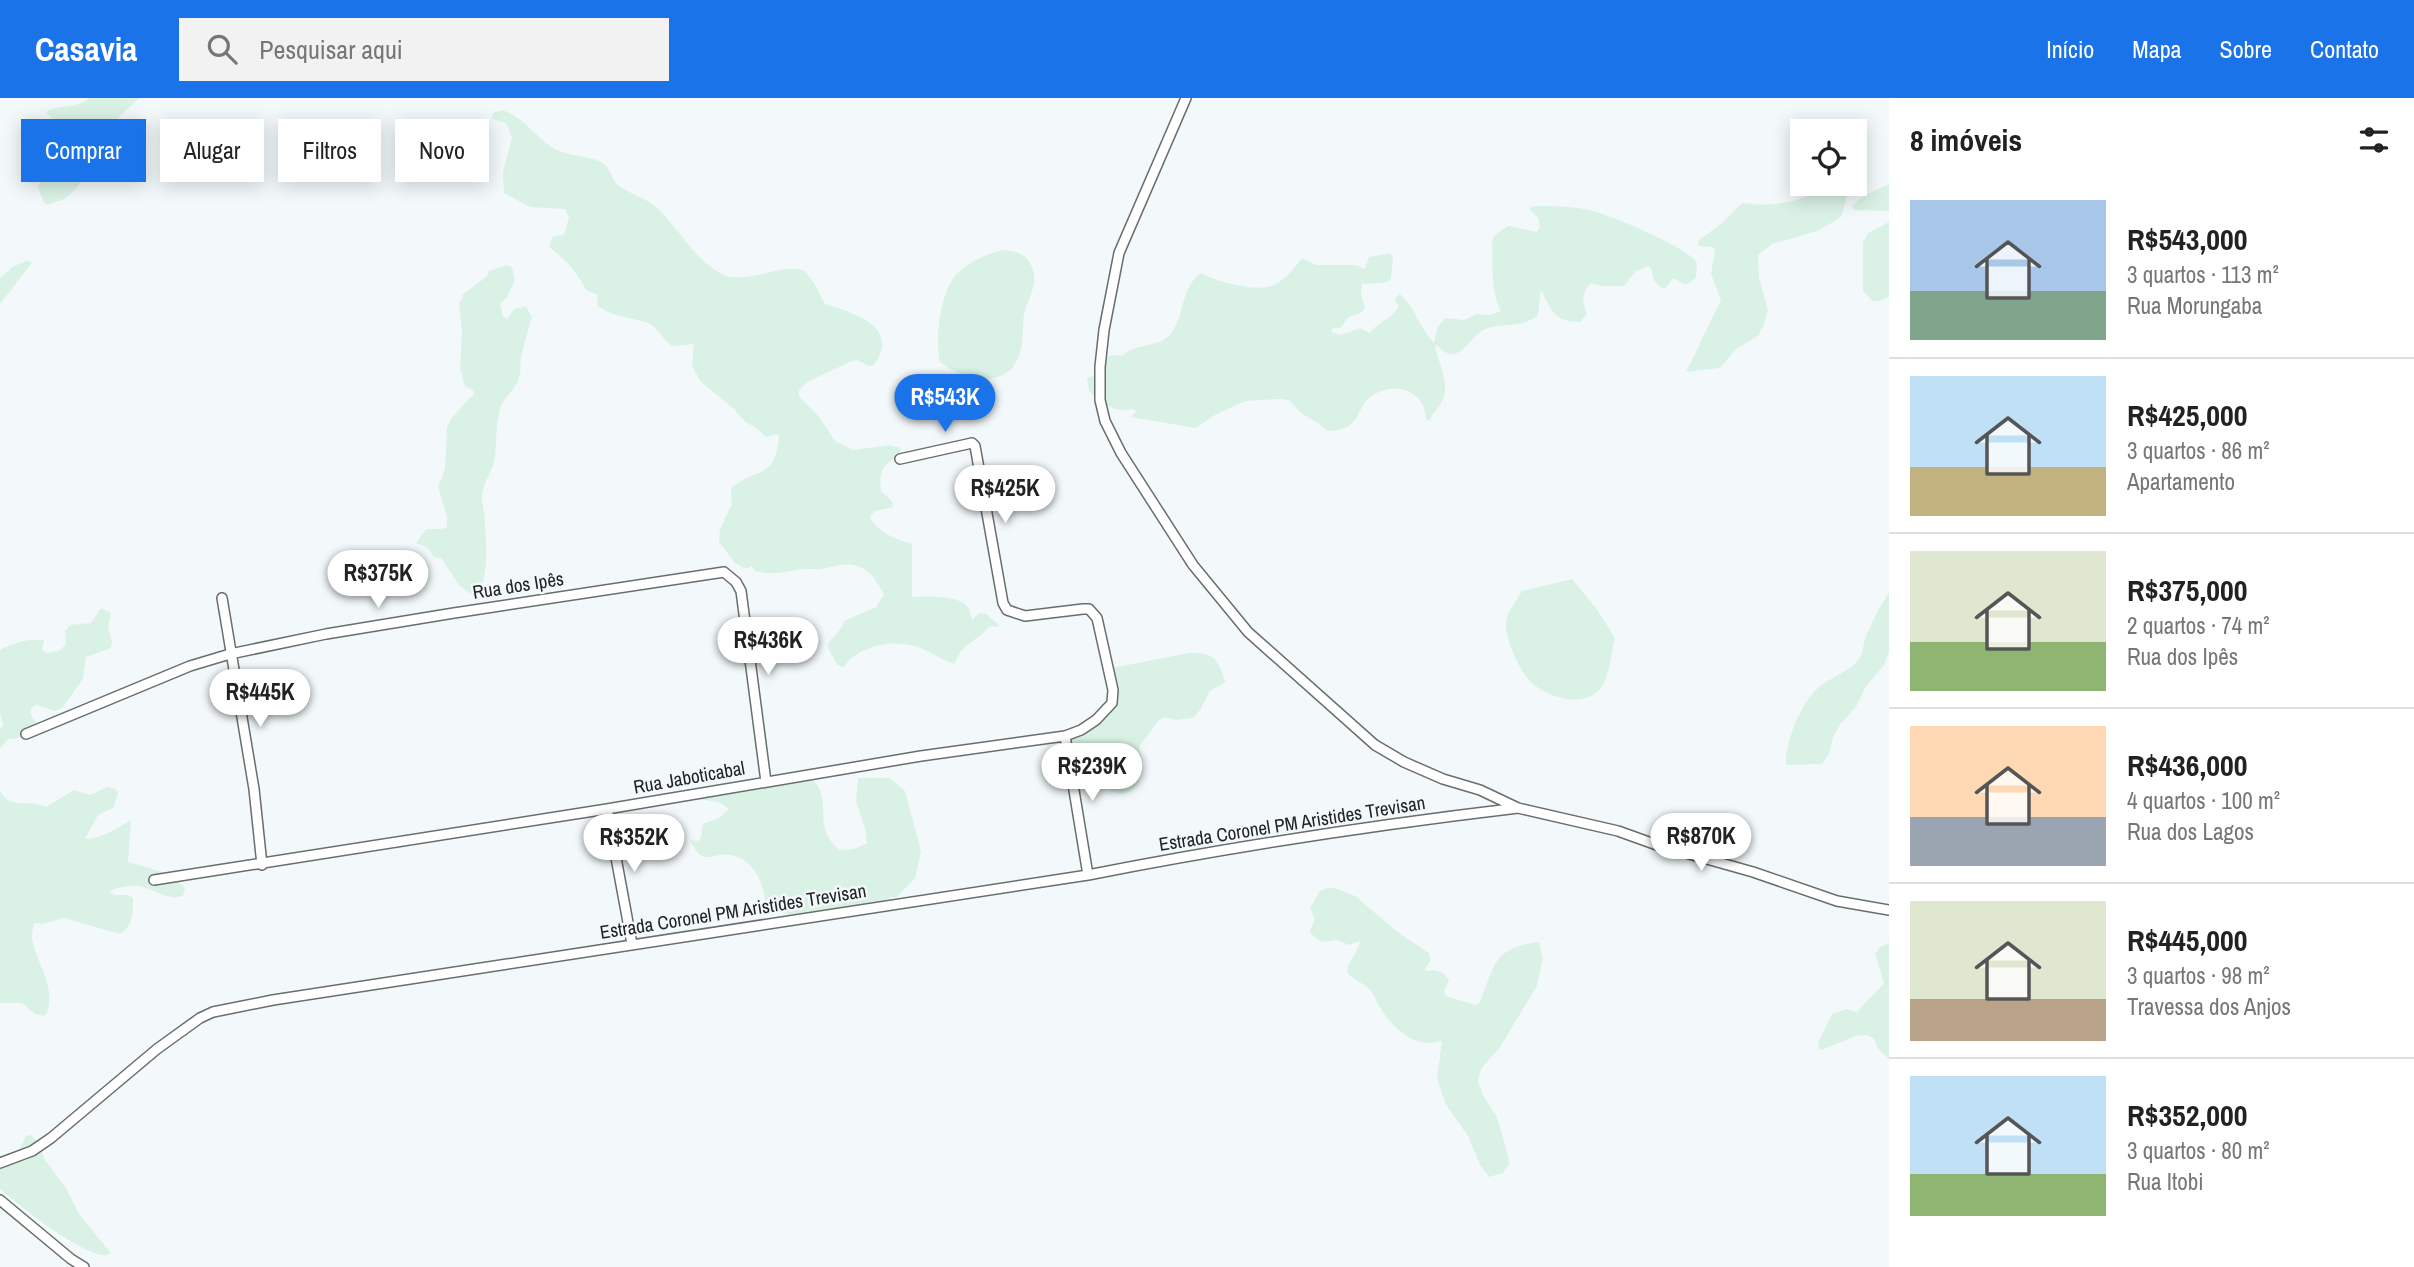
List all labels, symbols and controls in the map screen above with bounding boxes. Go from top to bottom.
search box [179,18,669,81]
text: Casavia [35,27,137,71]
icon: search [203,30,241,68]
text: Pesquisar aqui [259,32,403,67]
text: Início [2046,33,2094,65]
text: Mapa [2132,33,2182,65]
text: Sobre [2220,33,2272,65]
text: Contato [2310,33,2379,65]
chip: Comprar [21,119,146,182]
chip: Alugar [160,119,264,182]
chip: Filtros [278,119,381,182]
chip: Novo [395,119,489,182]
map controls [1790,119,1867,196]
button: locate [1790,119,1867,196]
text: 8 imóveis [1910,120,2022,160]
icon: filters [2355,121,2393,159]
text: R$543,000 [2127,219,2247,259]
icon: home [1966,228,2050,312]
text: 3 quartos · 113 m² [2127,259,2279,290]
text: Rua Morungaba [2127,290,2262,321]
pin: R$543K [888,374,1002,434]
text: R$543K [910,381,980,412]
text: R$425,000 [2127,395,2247,435]
icon: home [1966,404,2050,488]
text: 3 quartos · 86 m² [2127,435,2270,466]
pin: R$425K [948,466,1062,525]
text: Apartamento [2127,466,2235,497]
text: R$425K [970,472,1040,503]
pin: R$375K [321,550,435,610]
text: R$375K [343,557,413,588]
street label: Rua dos Ipês [471,565,566,605]
text: R$375,000 [2127,570,2247,610]
icon: home [1966,579,2050,663]
text: 2 quartos · 74 m² [2127,610,2270,641]
pin: R$436K [711,618,825,677]
text: R$436K [733,624,803,655]
text: Rua dos Ipês [2127,641,2238,672]
pin: R$445K [203,670,317,729]
text: R$445K [225,676,295,707]
pin: R$239K [1035,744,1149,803]
text: R$436,000 [2127,745,2247,785]
text: R$239K [1057,750,1127,781]
street label: Rua Jaboticabal [631,754,747,800]
icon: home [1966,754,2050,838]
text: 4 quartos · 100 m² [2127,785,2280,816]
street label: Estrada Coronel PM Aristides Trevisan [1157,789,1427,857]
pin: R$352K [577,814,691,874]
pin: R$870K [1644,814,1758,873]
text: Rua dos Lagos [2127,816,2254,847]
text: R$870K [1666,820,1736,851]
text: R$352K [599,821,669,852]
street label: Estrada Coronel PM Aristides Trevisan [598,877,868,945]
text: R$445,000 [2127,920,2247,960]
icon: home [1966,929,2050,1013]
text: 3 quartos · 98 m² [2127,960,2270,991]
text: Travessa dos Anjos [2127,991,2291,1022]
text: R$352,000 [2127,1095,2247,1135]
icon: home [1966,1104,2050,1188]
text: 3 quartos · 80 m² [2127,1135,2270,1166]
text: Rua Itobi [2127,1166,2204,1197]

